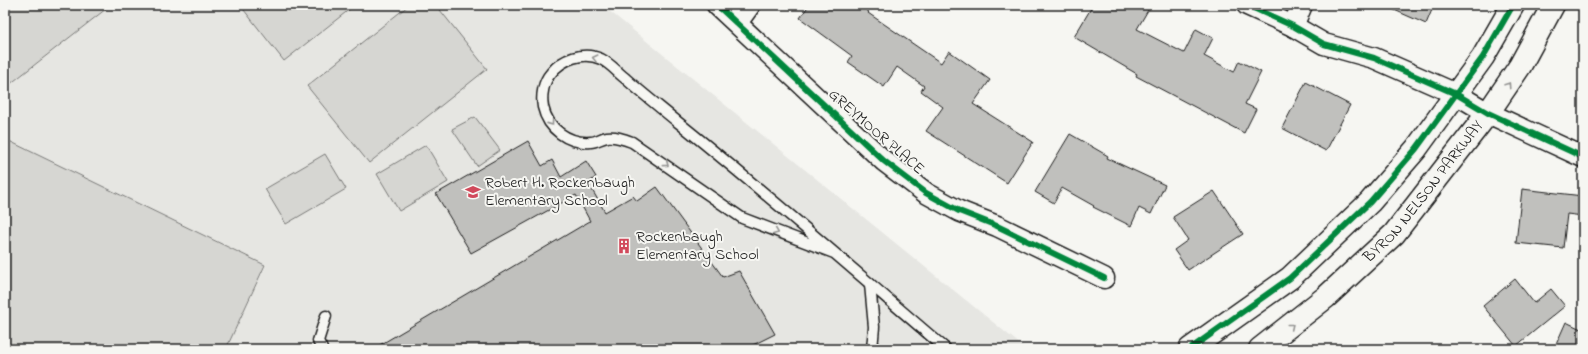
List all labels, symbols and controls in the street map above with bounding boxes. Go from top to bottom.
one-way arrow [592,54,599,63]
one-way arrow [1503,82,1510,89]
street label: GREYMOOR PLACE [822,83,930,181]
street label: BYRON NELSON PARKWAY [1357,115,1490,269]
one-way arrow [546,119,553,126]
one-way arrow [662,159,669,167]
place label: Robert H. Rockenbaugh Elementary School [485,171,635,213]
school or university icon: Robert H. Rockenbaugh Elementary School [464,183,482,201]
place label: Rockenbaugh Elementary School [636,225,759,267]
one-way arrow [772,227,779,235]
building icon: Rockenbaugh Elementary School [615,237,633,255]
one-way arrow [1286,323,1293,330]

